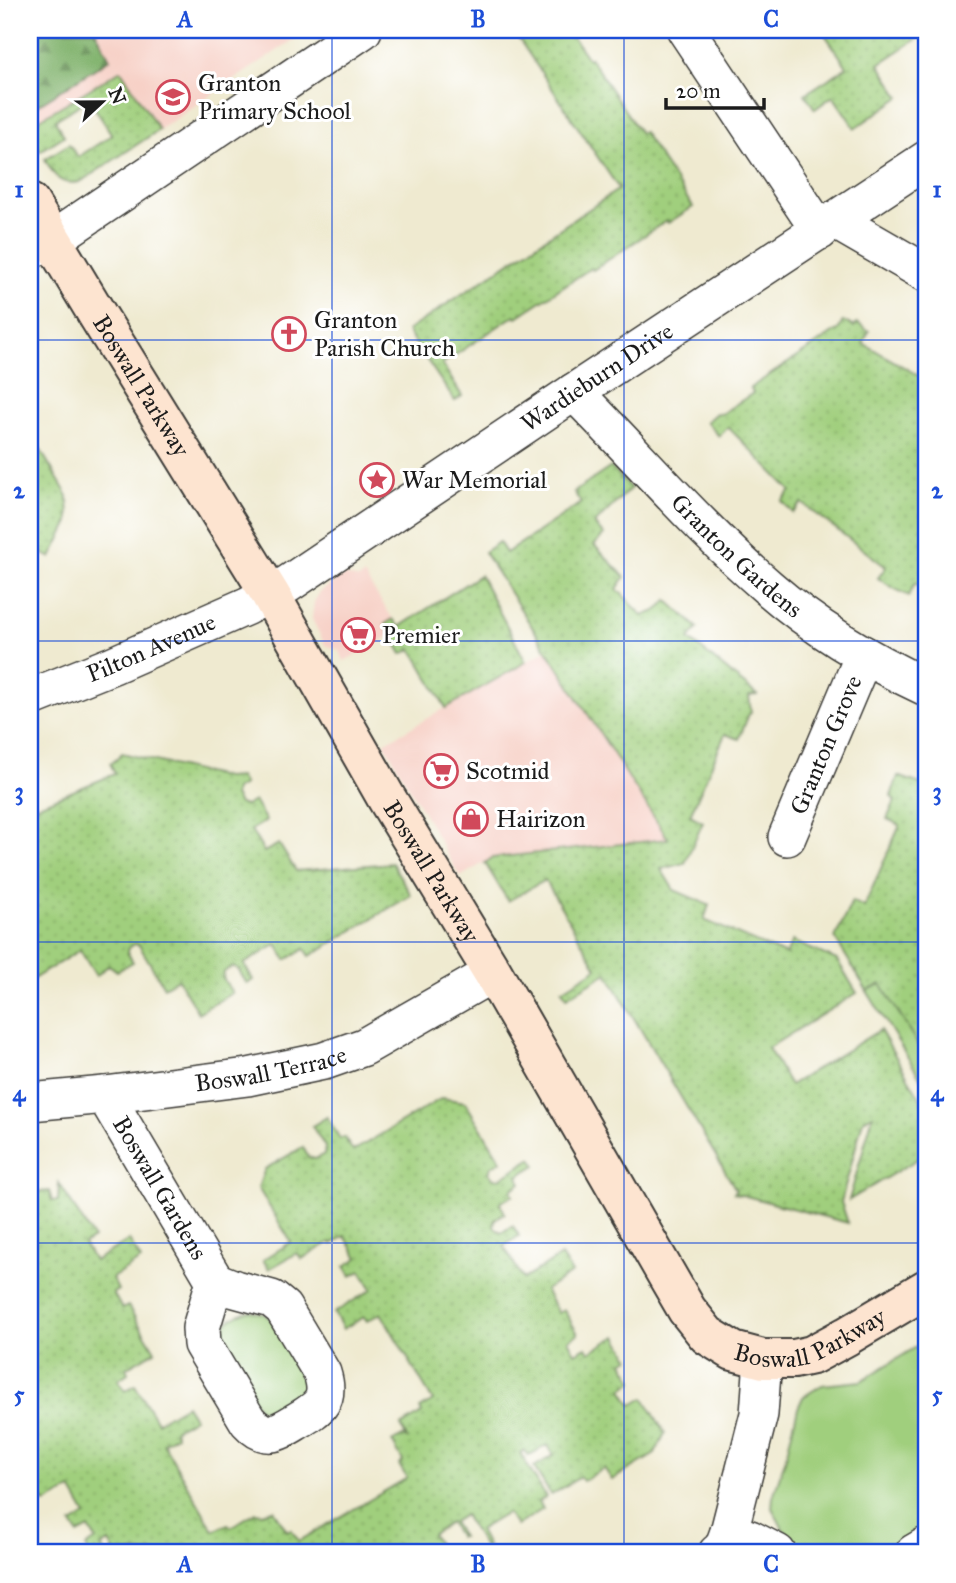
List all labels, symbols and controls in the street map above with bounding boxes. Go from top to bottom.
text: A [175,5,193,33]
text: B [470,5,486,33]
text: C [763,5,779,33]
north arrow [66,66,136,136]
scale bar [666,66,764,110]
place label: Granton Primary School [198,68,352,126]
school or university icon: Granton Primary School [154,78,192,116]
text: 20 m [676,78,721,104]
text: N [104,84,131,108]
text: 1 [14,175,24,203]
text: 1 [932,175,942,203]
place label: Granton Parish Church [314,305,455,363]
street label: Boswall Parkway [86,309,197,463]
church icon: Granton Parish Church [270,315,308,353]
street label: Wardieburn Drive [515,316,679,438]
place icon: War Memorial [358,461,396,499]
place label: War Memorial [402,465,547,495]
text: 2 [13,476,25,504]
text: 2 [931,476,943,504]
street label: Granton Gardens [665,487,808,624]
street label: Pilton Avenue [82,607,220,689]
supermarket icon: Premier [339,616,377,654]
place label: Premier [382,620,460,650]
street label: Granton Grove [783,671,869,819]
supermarket icon: Scotmid [422,752,460,790]
place label: Scotmid [466,756,549,786]
text: 3 [14,777,24,806]
text: 3 [932,777,942,806]
street label: Boswall Parkway [377,795,486,949]
shop icon: Hairizon [452,800,490,838]
place label: Hairizon [496,804,585,834]
street label: Boswall Terrace [193,1039,350,1099]
text: 4 [13,1079,27,1107]
text: 4 [931,1079,945,1107]
street label: Boswall Gardens [106,1111,214,1265]
street label: Boswall Parkway [731,1301,892,1374]
text: 5 [14,1380,25,1408]
text: 5 [932,1380,943,1408]
text: A [175,1550,193,1578]
text: B [470,1550,486,1578]
text: C [763,1550,779,1578]

